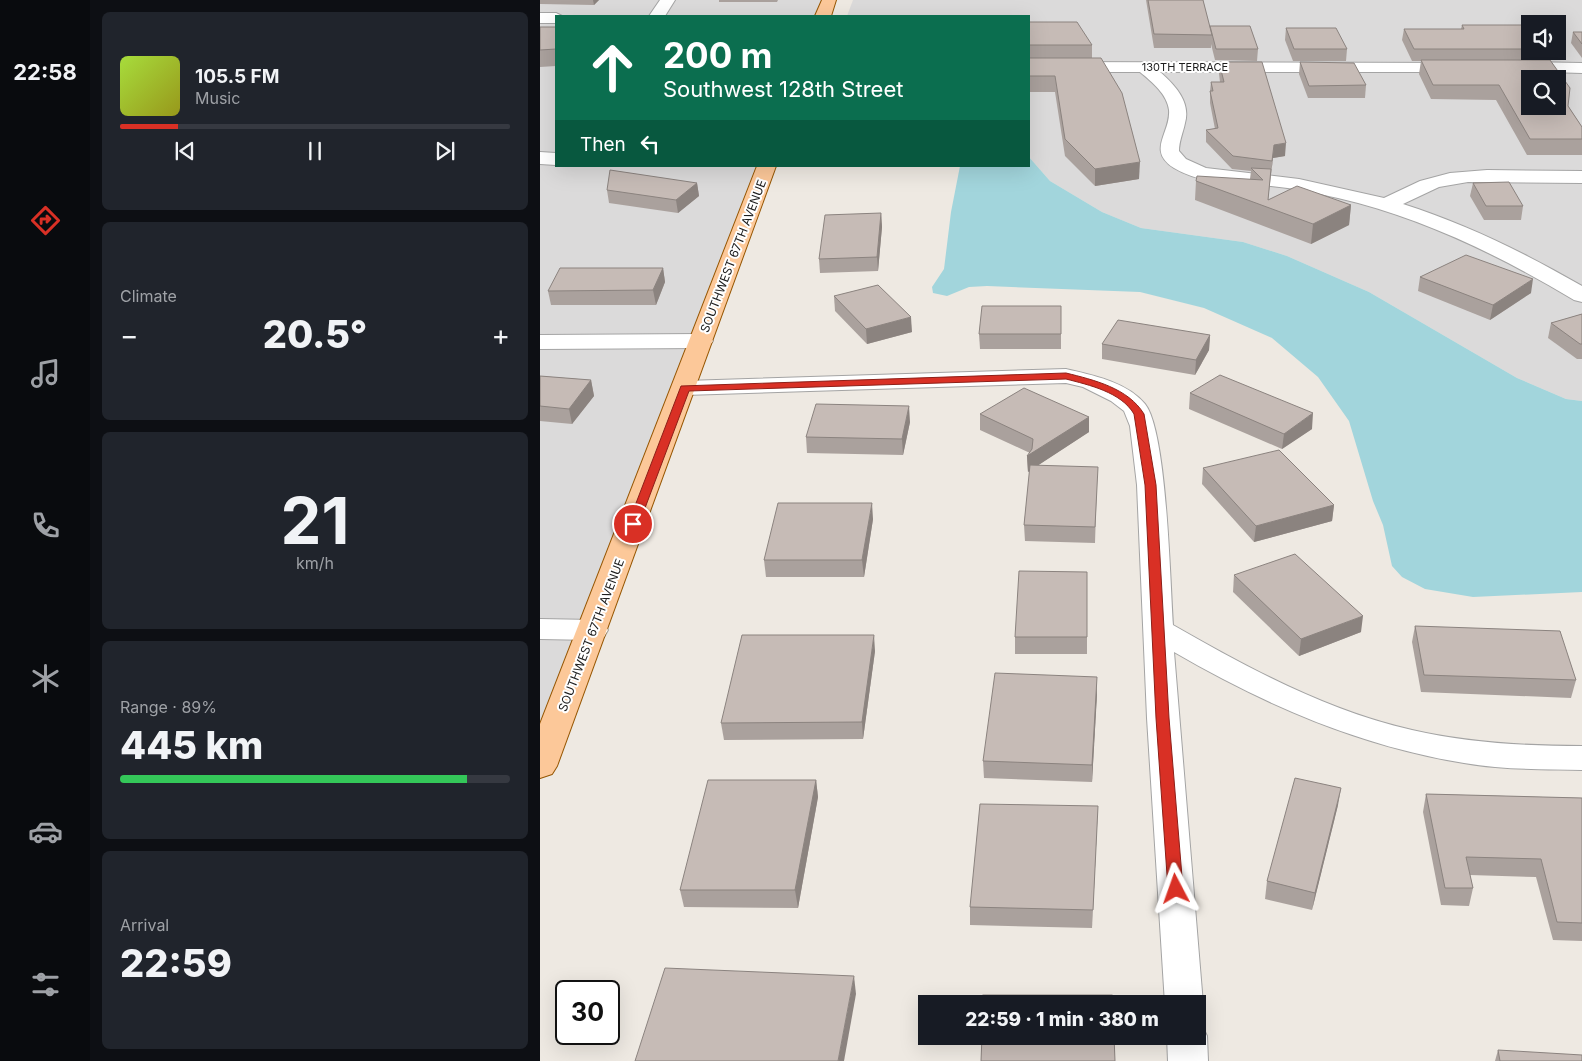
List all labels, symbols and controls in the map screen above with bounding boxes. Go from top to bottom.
map controls [1521,15,1566,115]
button: sound [1521,15,1566,60]
text: 200 m [663,34,772,76]
icon: ahead [580,35,645,100]
text: 22:58 [13,59,77,85]
street label: 130TH TERRACE [1142,60,1228,74]
text: 105.5 FM [195,65,279,88]
button: search [1521,70,1566,115]
text: Southwest 128th Street [663,76,903,102]
text: Music [195,88,240,108]
icon: left [636,130,664,158]
text: Then [580,133,626,156]
icon: previous [171,137,199,165]
icon: pause [301,137,329,165]
icon: next [431,137,459,165]
street label: SOUTHWEST 67TH AVENUE [697,177,769,335]
icon: directions [28,203,63,238]
text: Climate [120,286,177,306]
text: 20.5° [263,311,367,357]
text: − [120,318,139,352]
text: + [491,318,510,352]
icon: music [28,356,63,391]
text: 21 [281,481,349,560]
pin [612,503,654,545]
icon: phone [28,508,63,543]
icon: arrive [619,510,647,538]
text: km/h [296,553,334,573]
street label: SOUTHWEST 67TH AVENUE [555,556,627,714]
icon: climate [28,661,63,696]
text: Range · 89% [120,697,217,717]
text: 445 km [120,722,263,768]
icon: car [28,814,63,849]
position arrow [1149,862,1201,914]
text: Arrival [120,915,169,935]
text: 22:59 [120,940,232,986]
icon: filters [28,967,63,1002]
speed limit sign: 30 [555,980,620,1045]
text: 22:59 · 1 min · 380 m [965,1008,1159,1031]

